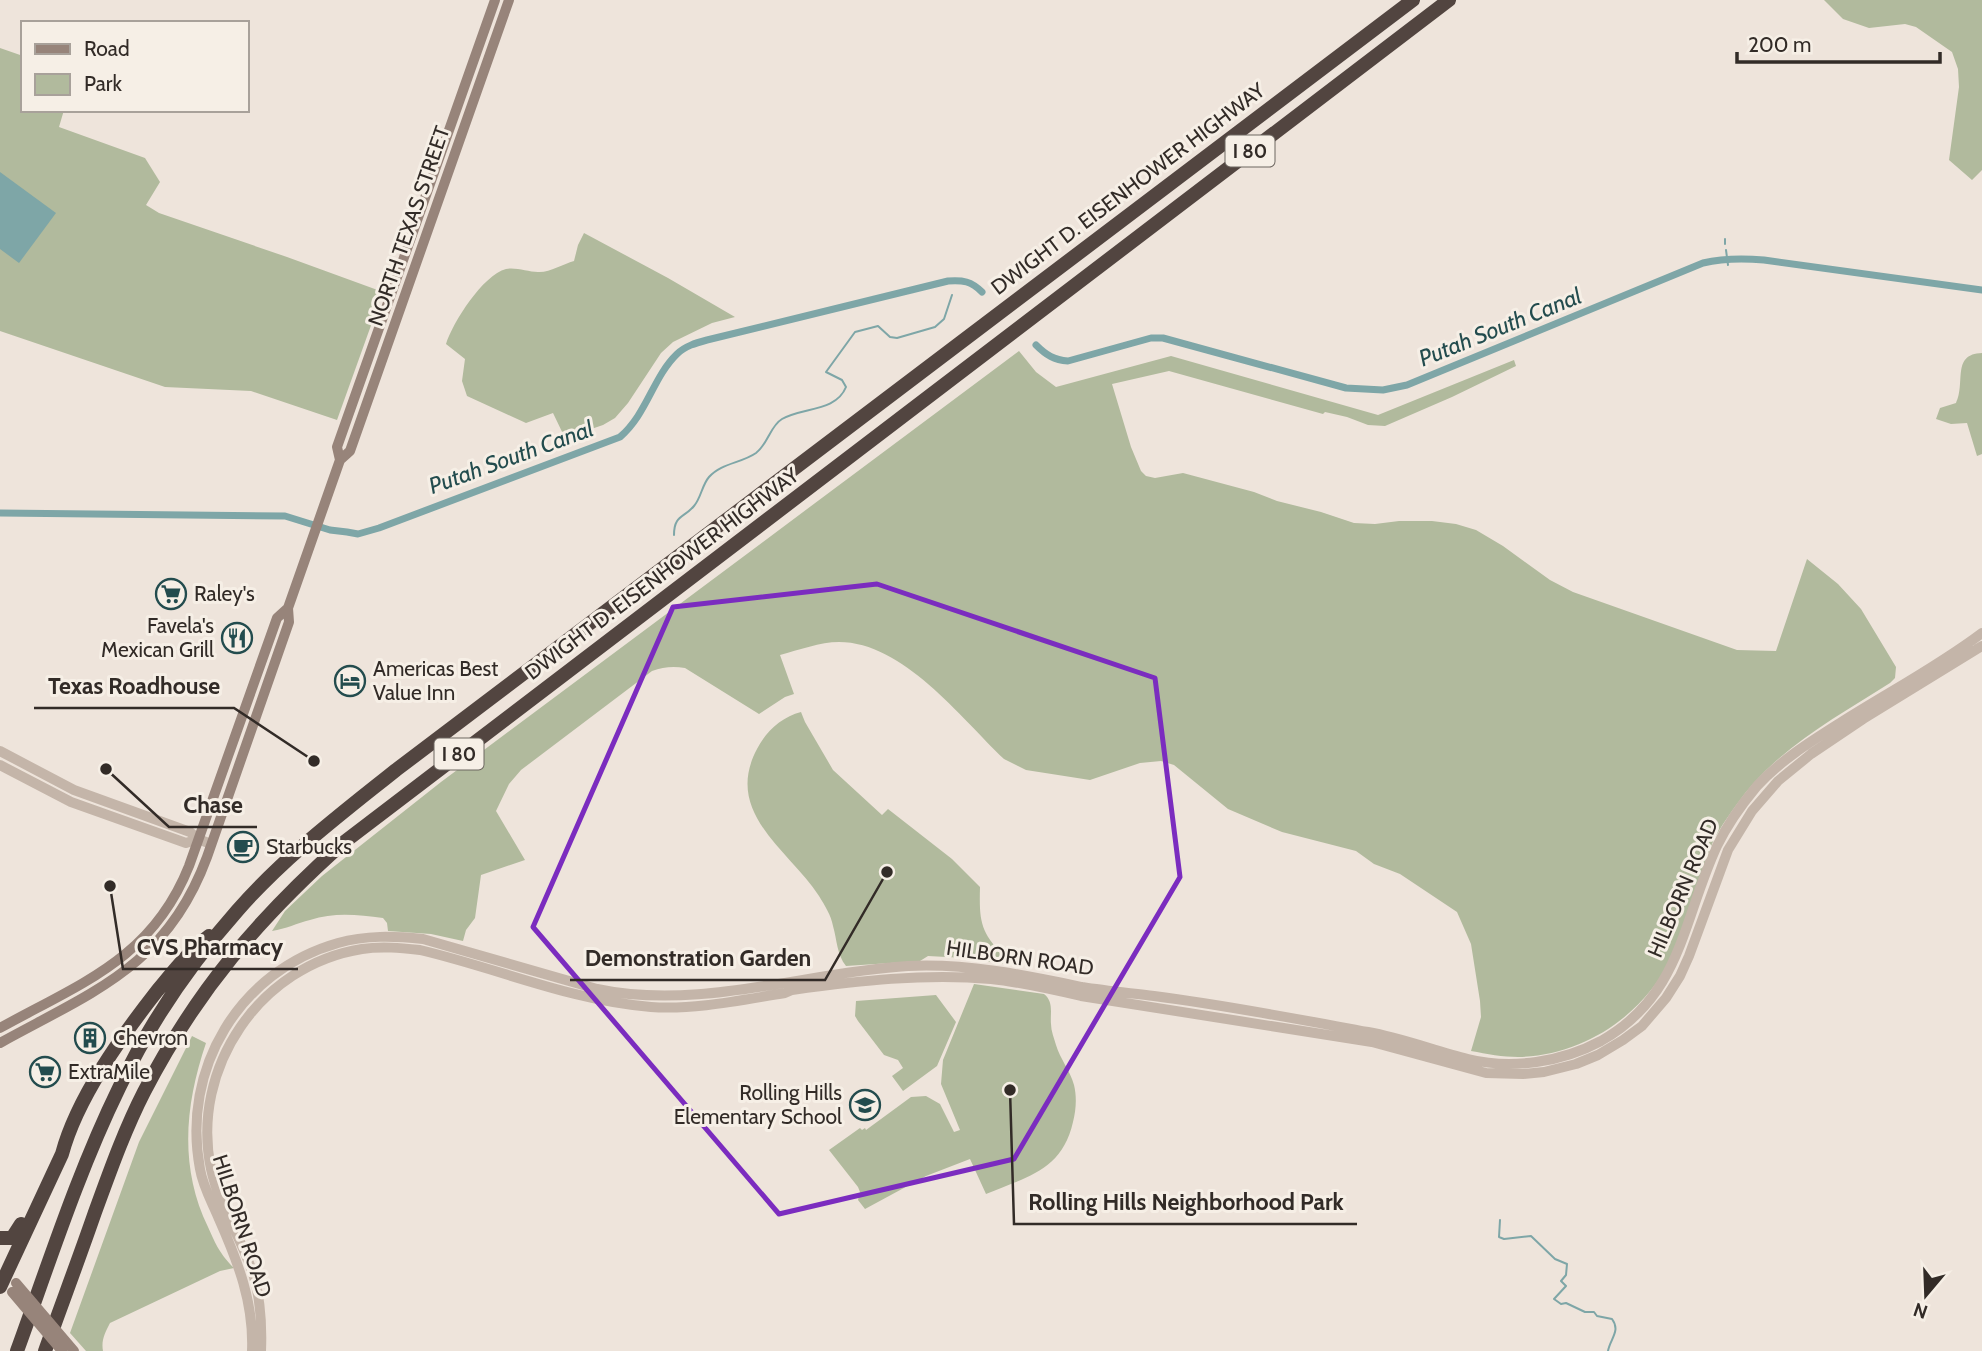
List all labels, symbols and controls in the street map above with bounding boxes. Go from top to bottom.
legend [21,21,248,112]
scale bar [1737,21,1940,65]
text: 200 m [1748,32,1811,57]
text: Road [84,36,130,61]
text: Park [84,71,122,96]
street label: DWIGHT D. EISENHOWER HIGHWAY [986,77,1270,300]
street label: NORTH TEXAS STREET [363,123,455,329]
road number: I 80 [1226,136,1274,167]
water label: Putah South Canal [1414,281,1586,372]
water label: Putah South Canal [425,414,598,500]
street label: DWIGHT D. EISENHOWER HIGHWAY [520,462,804,685]
supermarket icon: Raley's [154,577,188,611]
place label: Raley's [194,581,255,606]
place label: Favela's Mexican Grill [101,613,214,662]
restaurant icon: Favela's Mexican Grill [220,621,254,655]
place label: Americas Best Value Inn [373,656,498,705]
callout: Texas Roadhouse [34,664,234,708]
hotel icon: Americas Best Value Inn [333,664,367,698]
text: Texas Roadhouse [48,672,220,700]
road number: I 80 [434,738,484,769]
callout: Chase [169,783,257,827]
text: Chase [183,791,243,819]
street label: HILBORN ROAD [1642,815,1723,961]
cafe icon: Starbucks [226,830,260,864]
place label: Starbucks [266,834,352,859]
callout: CVS Pharmacy [123,925,298,969]
text: CVS Pharmacy [137,933,284,961]
street label: HILBORN ROAD [945,935,1095,980]
callout: Demonstration Garden [570,936,825,980]
text: Demonstration Garden [585,944,811,972]
building icon: Chevron [73,1021,107,1055]
place label: Chevron [113,1025,188,1050]
supermarket icon: ExtraMile [28,1055,62,1089]
place label: ExtraMile [68,1059,150,1084]
place label: Rolling Hills Elementary School [674,1080,842,1129]
school or university icon: Rolling Hills Elementary School [848,1088,882,1122]
street label: HILBORN ROAD [208,1151,277,1300]
callout: Rolling Hills Neighborhood Park [1014,1180,1357,1224]
text: Rolling Hills Neighborhood Park [1028,1188,1345,1216]
north arrow [1891,1260,1961,1330]
text: N [1911,1298,1931,1324]

